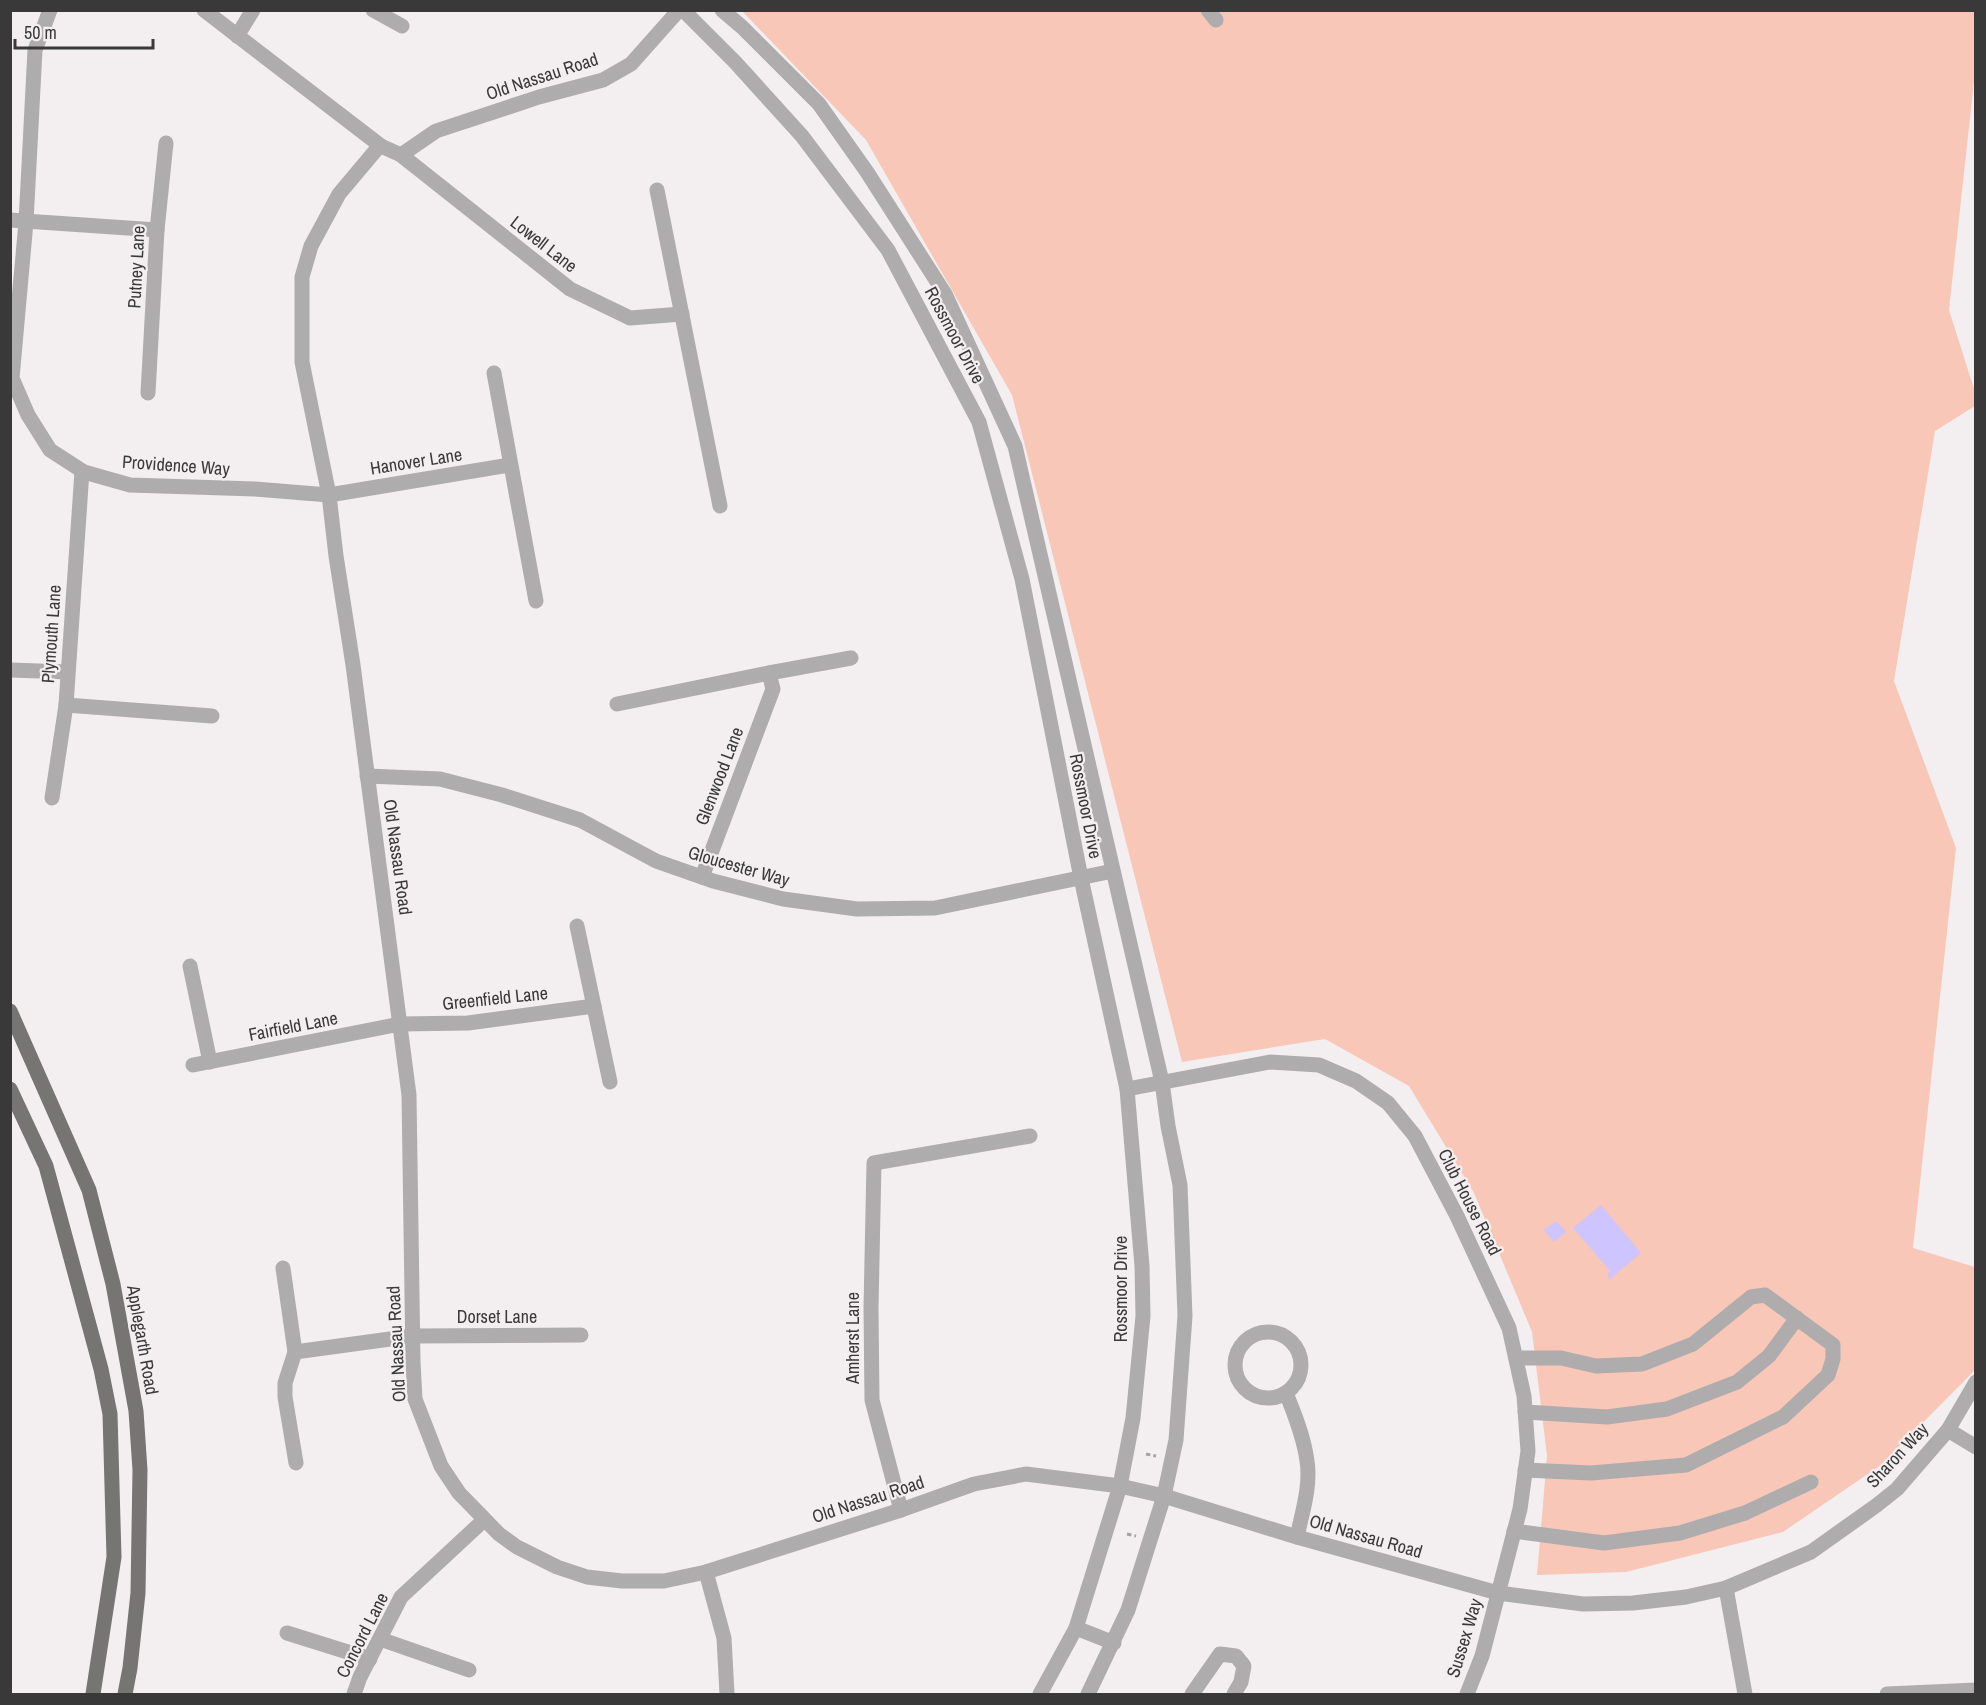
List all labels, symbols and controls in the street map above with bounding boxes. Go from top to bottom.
scale bar [15,12,153,50]
text: 50 m [24,20,57,45]
street label: Old Nassau Road [483,46,601,106]
street label: Lowell Lane [505,210,583,278]
street label: Putney Lane [121,225,151,309]
street label: Rossmoor Drive [919,282,991,388]
street label: Hanover Lane [368,441,464,481]
street label: Providence Way [121,449,231,481]
street label: Plymouth Lane [35,584,67,684]
street label: Glenwood Lane [689,723,749,829]
street label: Rossmoor Drive [1064,751,1108,861]
street label: Old Nassau Road [378,798,418,916]
street label: Gloucester Way [685,840,793,893]
street label: Greenfield Lane [441,980,549,1016]
street label: Fairfield Lane [246,1005,340,1047]
street label: Club House Road [1432,1144,1508,1260]
street label: Rossmoor Drive [1108,1236,1133,1342]
street label: Applegarth Road [121,1282,165,1397]
street label: Old Nassau Road [380,1285,412,1403]
street label: Amherst Lane [840,1292,865,1385]
street label: Dorset Lane [457,1304,537,1329]
street label: Sharon Way [1860,1417,1934,1493]
street label: Old Nassau Road [809,1469,927,1529]
street label: Old Nassau Road [1307,1508,1425,1564]
street label: Concord Lane [330,1588,394,1682]
street label: Sussex Way [1440,1595,1488,1681]

